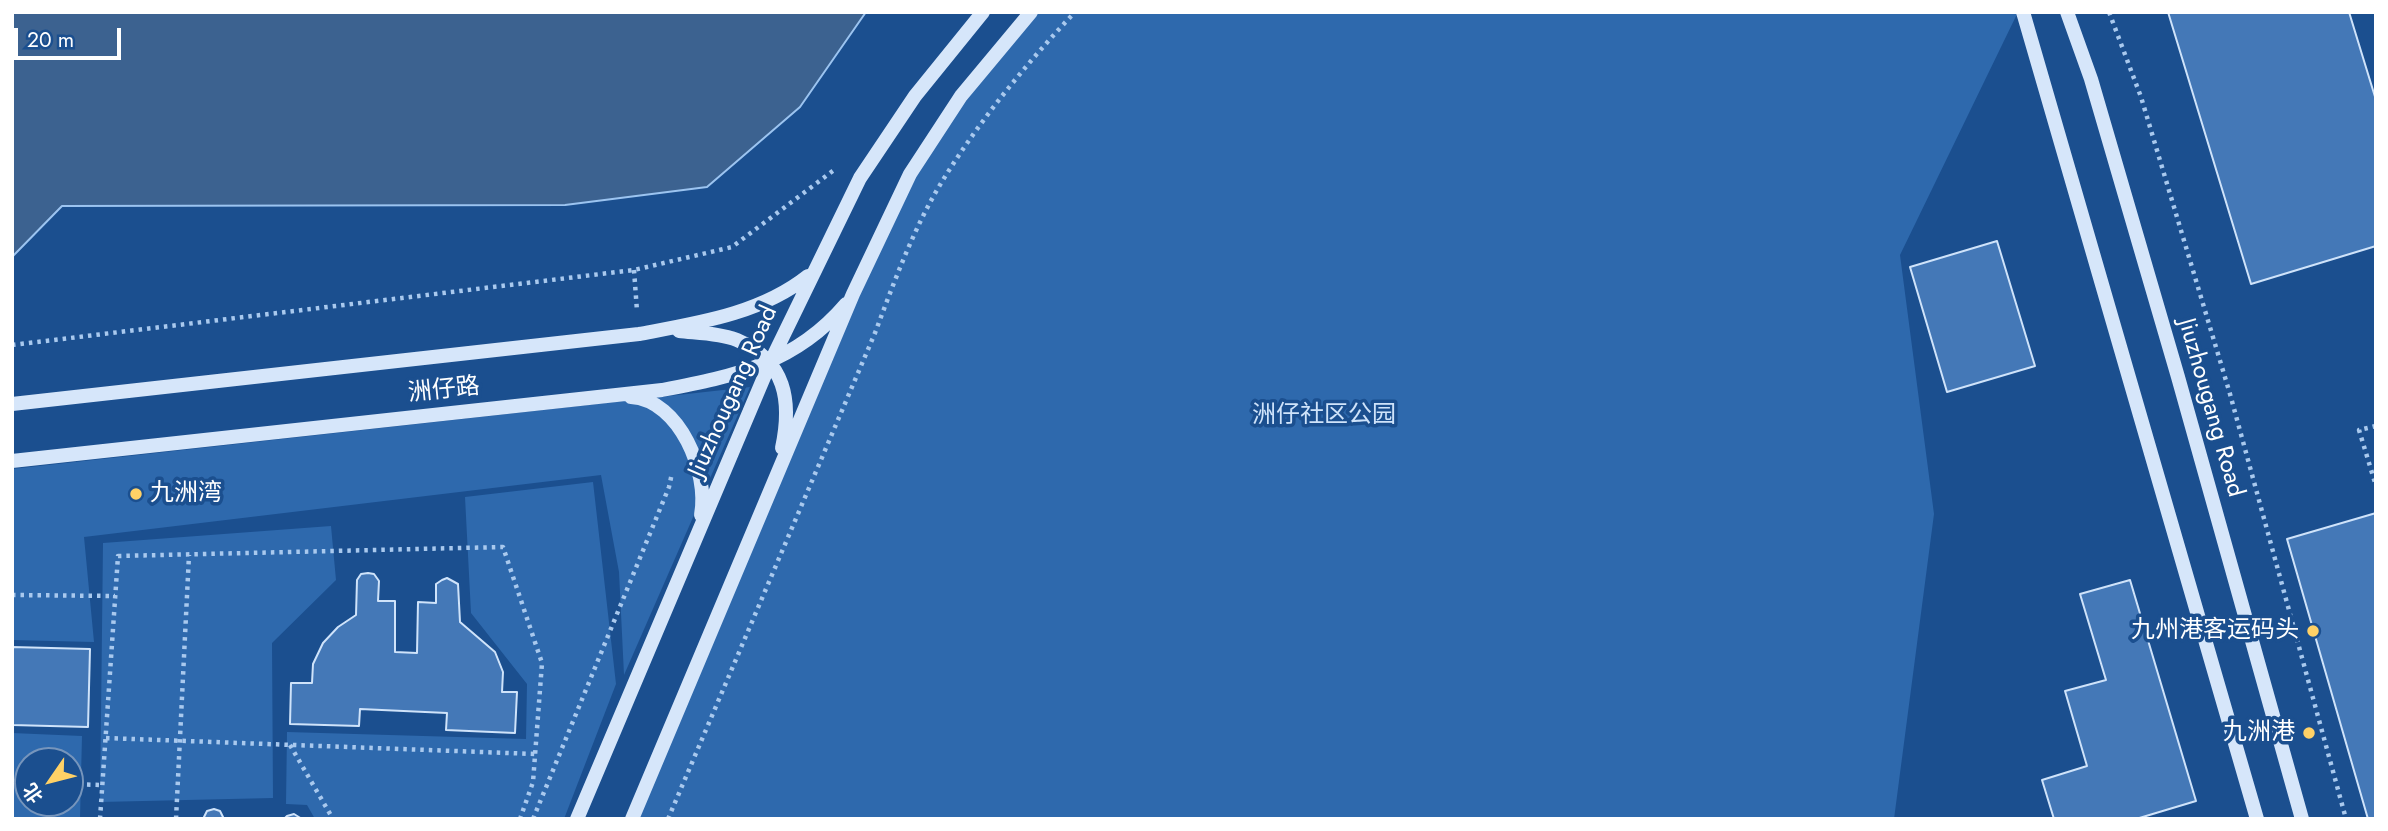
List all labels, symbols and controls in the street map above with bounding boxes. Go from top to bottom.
scale bar [18,14,124,58]
text: 20 m [27,25,74,55]
street label: Jiuzhougang Road [683,302,785,482]
street label: Jiuzhougang Road [2171,315,2249,501]
street label: 洲仔路 [407,373,481,409]
park label: 洲仔社区公园 [1252,402,1396,430]
place label: 九洲湾 [150,480,222,508]
marker: 九洲湾 [128,486,144,502]
place label: 九州港客运码头 [2131,617,2299,645]
marker: 九州港客运码头 [2305,623,2321,639]
place label: 九洲港 [2223,719,2295,747]
marker: 九洲港 [2301,725,2317,741]
north arrow [14,747,84,817]
text: 北 [17,778,50,809]

